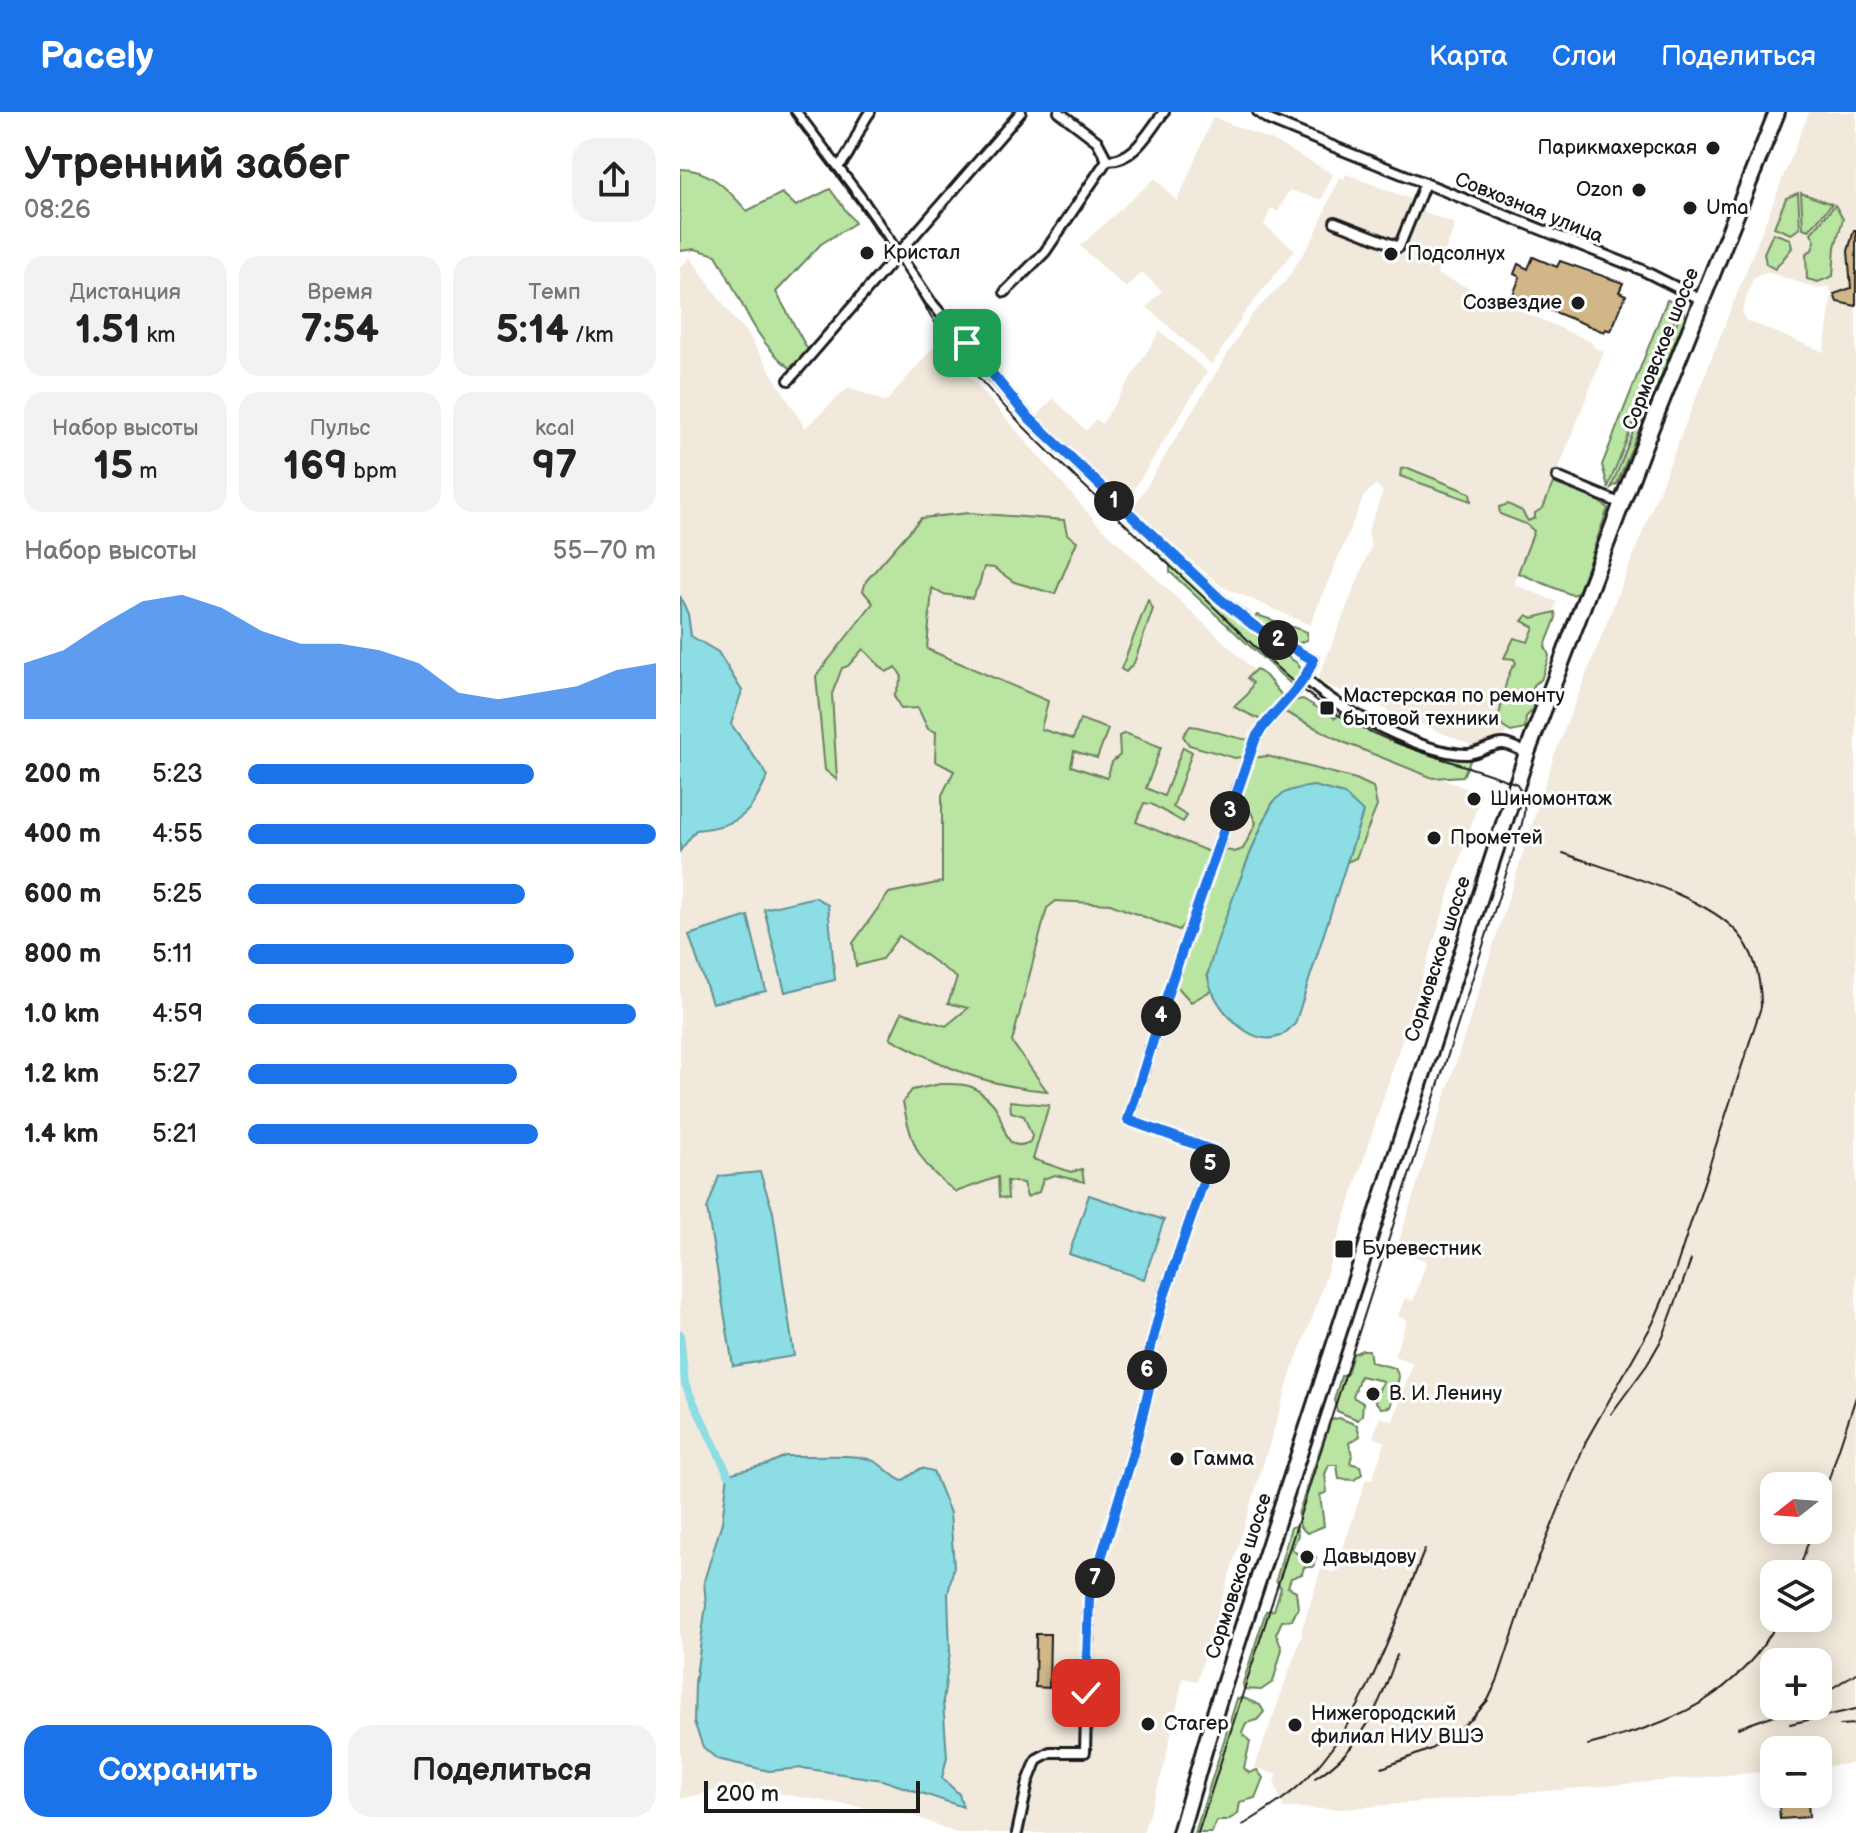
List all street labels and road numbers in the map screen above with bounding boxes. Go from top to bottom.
street label: Совхозная улица [1451,167,1607,249]
street label: Сормовское шоссе [1617,264,1705,434]
street label: Сормовское шоссе [1400,873,1476,1045]
street label: Сормовское шоссе [1201,1490,1277,1662]

